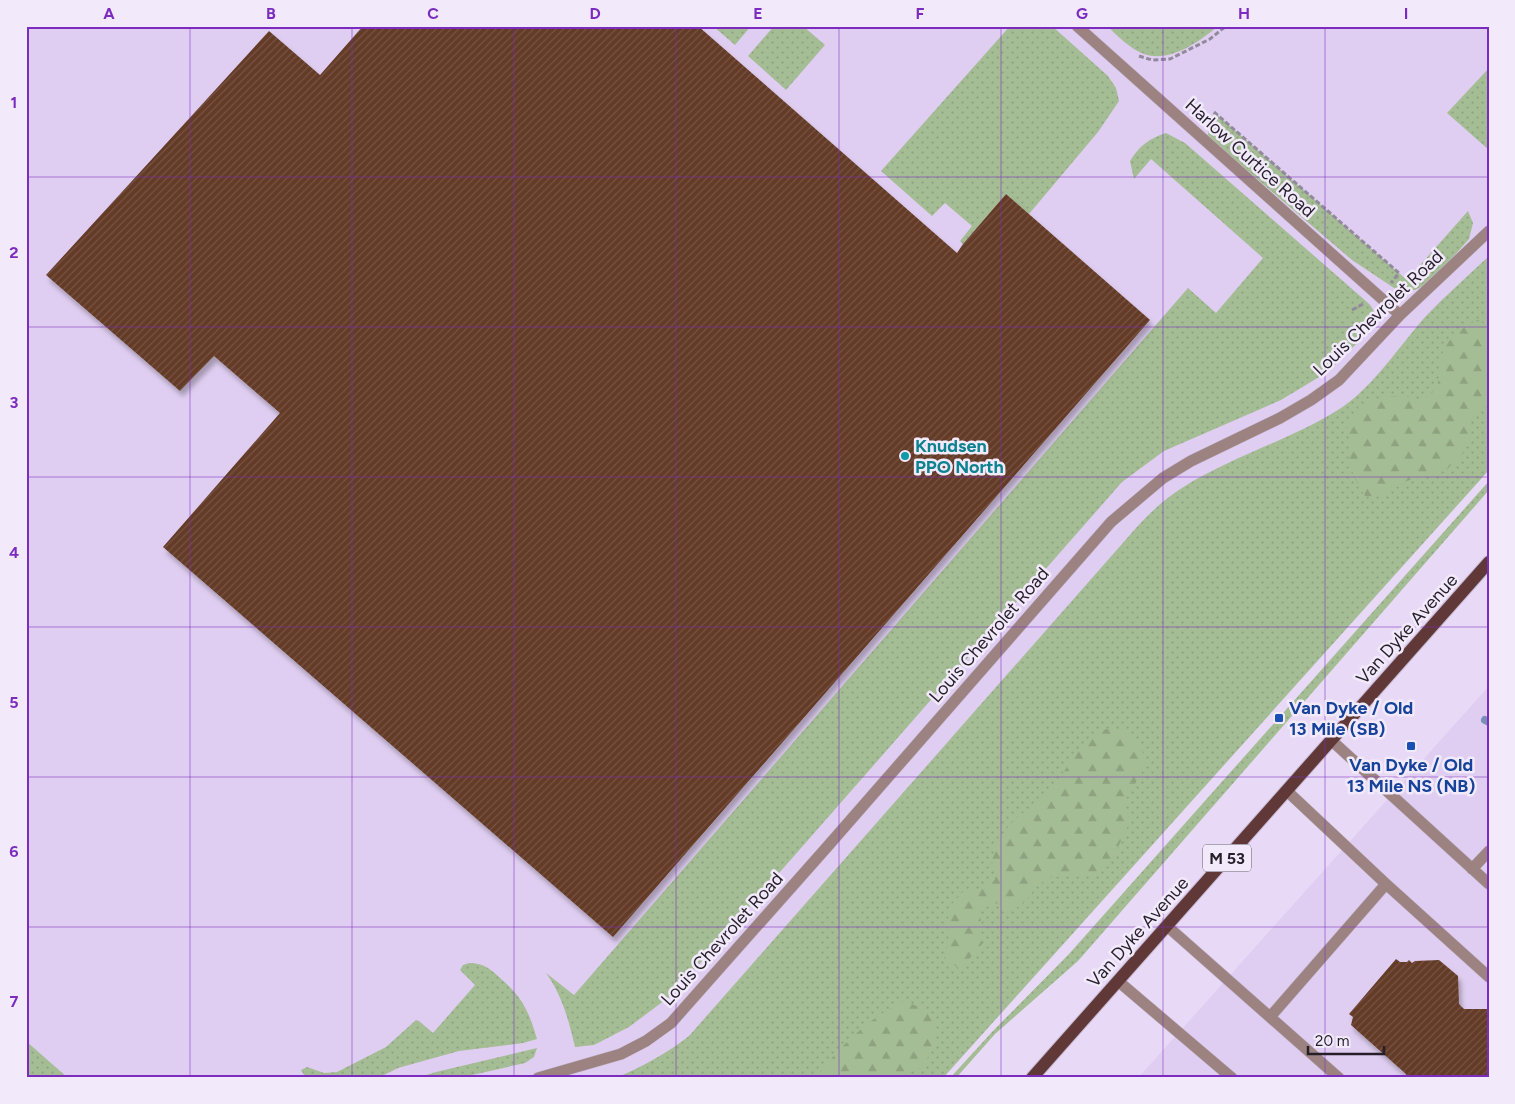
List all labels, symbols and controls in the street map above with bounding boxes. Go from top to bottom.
text: A [103,4,115,23]
text: B [266,4,276,23]
text: C [427,4,439,23]
text: D [589,4,601,23]
text: E [753,4,763,23]
text: F [916,4,925,23]
text: G [1076,4,1088,23]
text: H [1238,4,1250,23]
text: I [1404,4,1408,23]
text: 1 [11,93,17,112]
street label: Harlow Curtice Road [1181,94,1319,222]
text: 2 [9,243,19,262]
street label: Louis Chevrolet Road [1309,245,1447,381]
text: 3 [10,393,19,412]
place label: Knudsen PPO North [915,435,1004,478]
marker: Knudsen PPO North [899,450,911,462]
text: 4 [9,543,19,562]
street label: Louis Chevrolet Road [924,563,1054,707]
street label: Van Dyke Avenue [1352,569,1462,689]
text: 5 [9,693,19,712]
place label: Van Dyke / Old 13 Mile (SB) [1289,697,1413,740]
marker: Van Dyke / Old 13 Mile (SB) [1273,712,1285,724]
marker: Van Dyke / Old 13 Mile NS (NB) [1405,740,1417,752]
place label: Van Dyke / Old 13 Mile NS (NB) [1347,754,1475,797]
text: 6 [9,842,19,861]
road number: M 53 [1203,844,1251,871]
street label: Louis Chevrolet Road [656,868,788,1010]
street label: Van Dyke Avenue [1083,872,1193,992]
text: 7 [10,992,19,1011]
scale bar [1308,1024,1384,1056]
text: 20 m [1315,1032,1349,1050]

